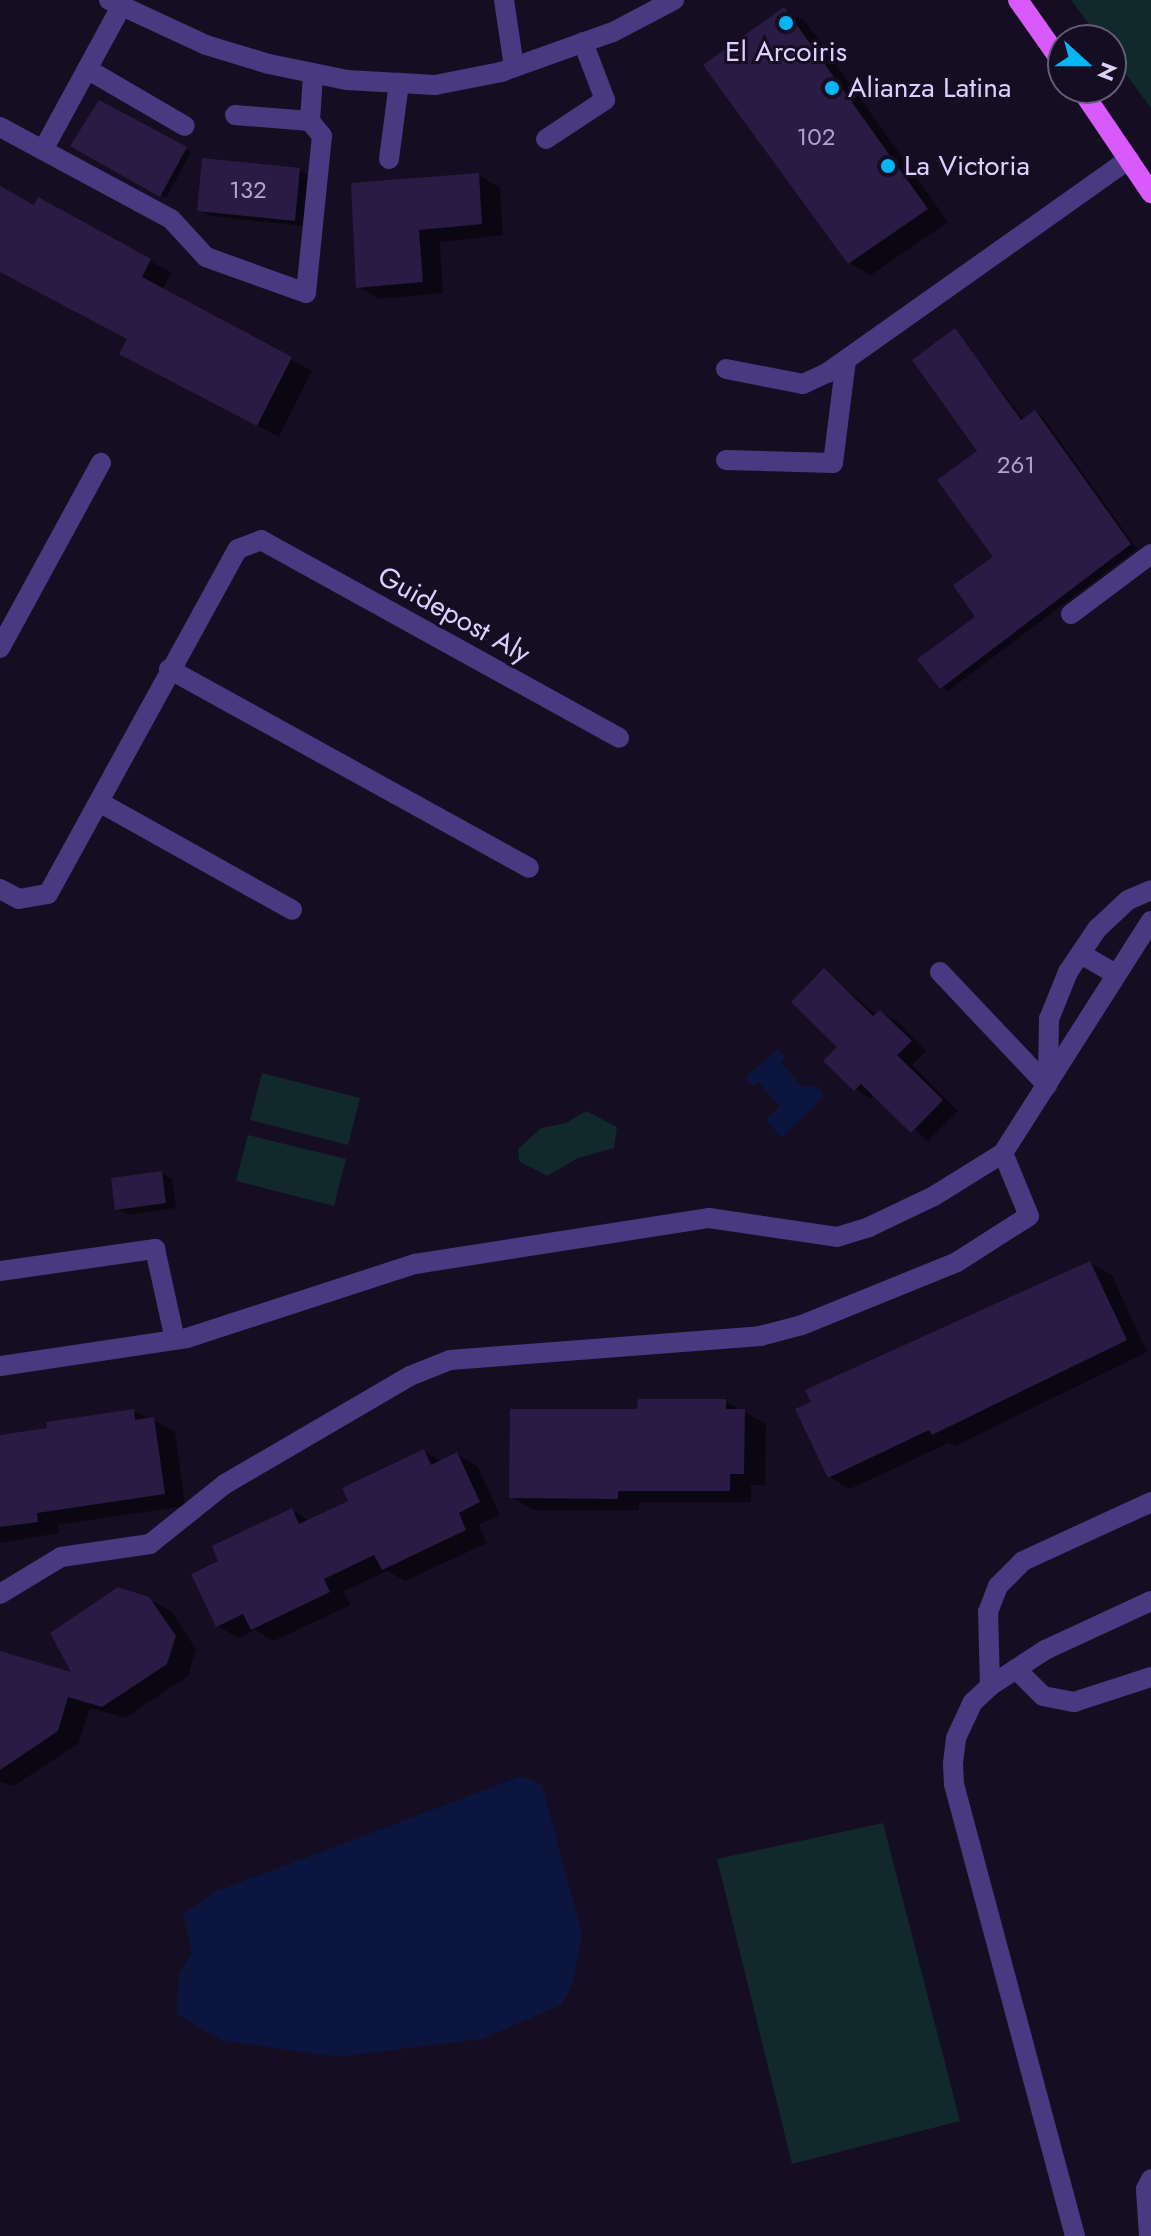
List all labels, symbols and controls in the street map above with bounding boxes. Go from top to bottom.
marker: El Arcoiris [777,14,795,32]
north arrow [1047,24,1127,104]
place label: El Arcoiris [725,35,847,69]
text: N [1089,58,1126,86]
place label: Alianza Latina [848,71,1011,105]
marker: Alianza Latina [823,79,841,97]
house number: 102 [797,123,835,151]
place label: La Victoria [904,149,1030,183]
marker: La Victoria [879,157,897,175]
house number: 132 [229,176,267,204]
house number: 261 [997,451,1035,479]
street label: Guidepost Aly [372,559,536,671]

